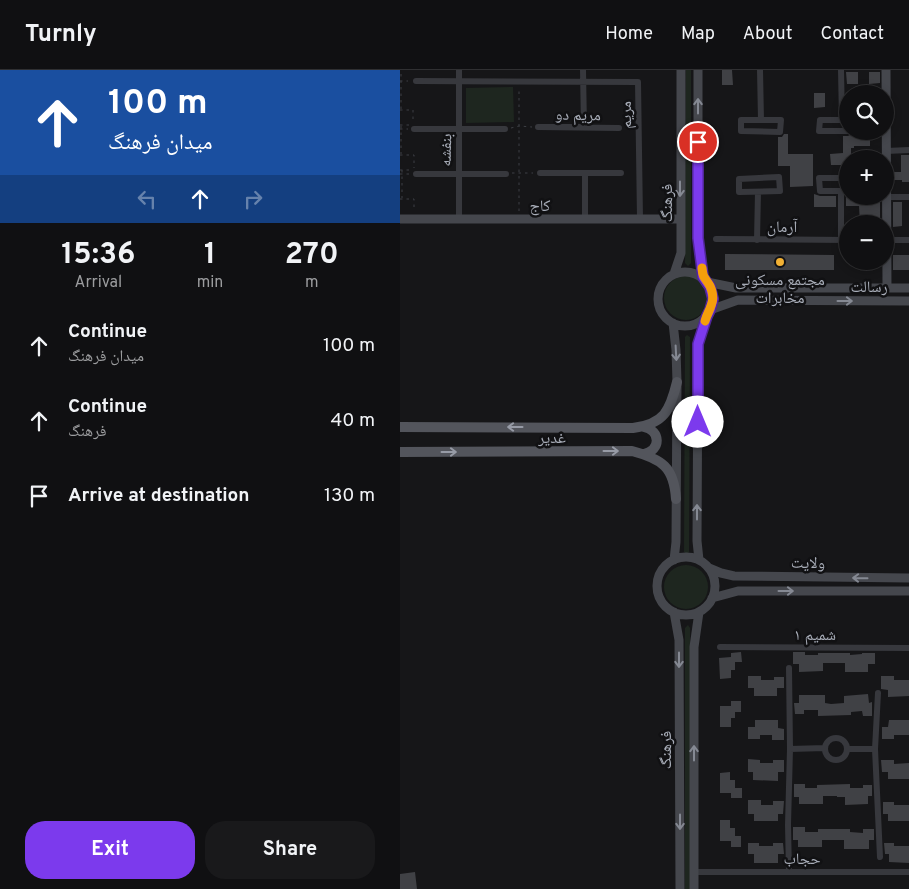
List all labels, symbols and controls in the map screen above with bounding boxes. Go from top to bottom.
text: Turnly [25,20,97,50]
text: Home [605,23,653,46]
text: Map [681,23,715,46]
text: About [743,23,792,46]
text: Contact [820,23,884,46]
text: 100 m [108,82,208,126]
map controls [839,85,894,270]
button: search [839,85,894,140]
icon: ahead [25,90,90,155]
one-way arrow [693,98,703,114]
street label: مریم [617,101,637,129]
street label: مریم دو [555,106,601,126]
pin [677,121,719,163]
icon: arrive [684,128,712,156]
text: میدان فرهنگ [108,130,212,157]
street label: بنفشه [437,133,457,167]
button: + [839,150,894,205]
one-way arrow [675,180,685,196]
street label: فرهنگ [658,184,678,222]
icon: left [133,185,161,213]
icon: ahead [186,185,214,213]
icon: right [239,185,267,213]
street label: کاج [530,197,551,217]
button: − [839,215,894,270]
street label: آرمان [767,218,798,238]
text: 15:36 [61,237,135,274]
text: 1 [204,237,216,274]
text: 270 [285,237,339,274]
marker: مجتمع مسکونی مخابرات [774,256,786,268]
place label: مجتمع مسکونی مخابرات [735,271,825,309]
text: Arrival [75,273,122,293]
text: min [197,273,223,293]
text: m [305,273,318,293]
street label: رسالت [850,278,888,298]
one-way arrow [836,296,852,306]
text: Continue [68,320,147,344]
icon: ahead [25,332,53,360]
text: 100 m [323,334,375,358]
one-way arrow [672,344,681,360]
text: میدان فرهنگ [68,347,144,367]
text: Continue [68,395,147,419]
position arrow [671,395,723,447]
icon: ahead [25,407,53,435]
text: 40 m [330,409,375,433]
text: فرهنگ [68,422,106,442]
one-way arrow [507,423,523,432]
street label: غدیر [537,429,566,449]
one-way arrow [602,446,619,456]
one-way arrow [440,447,456,457]
icon: arrive [25,482,53,510]
text: Arrive at destination [68,484,249,508]
text: 130 m [324,484,375,508]
one-way arrow [692,504,702,520]
street label: ولایت [791,554,825,574]
one-way arrow [853,573,869,582]
one-way arrow [778,586,794,596]
street label: شمیم ۱ [794,626,836,646]
one-way arrow [674,652,684,668]
street label: فرهنگ [657,731,677,769]
one-way arrow [689,745,699,762]
one-way arrow [675,814,685,830]
button: Exit [25,821,195,879]
button: Share [205,821,375,879]
street label: حجاب [783,850,821,870]

